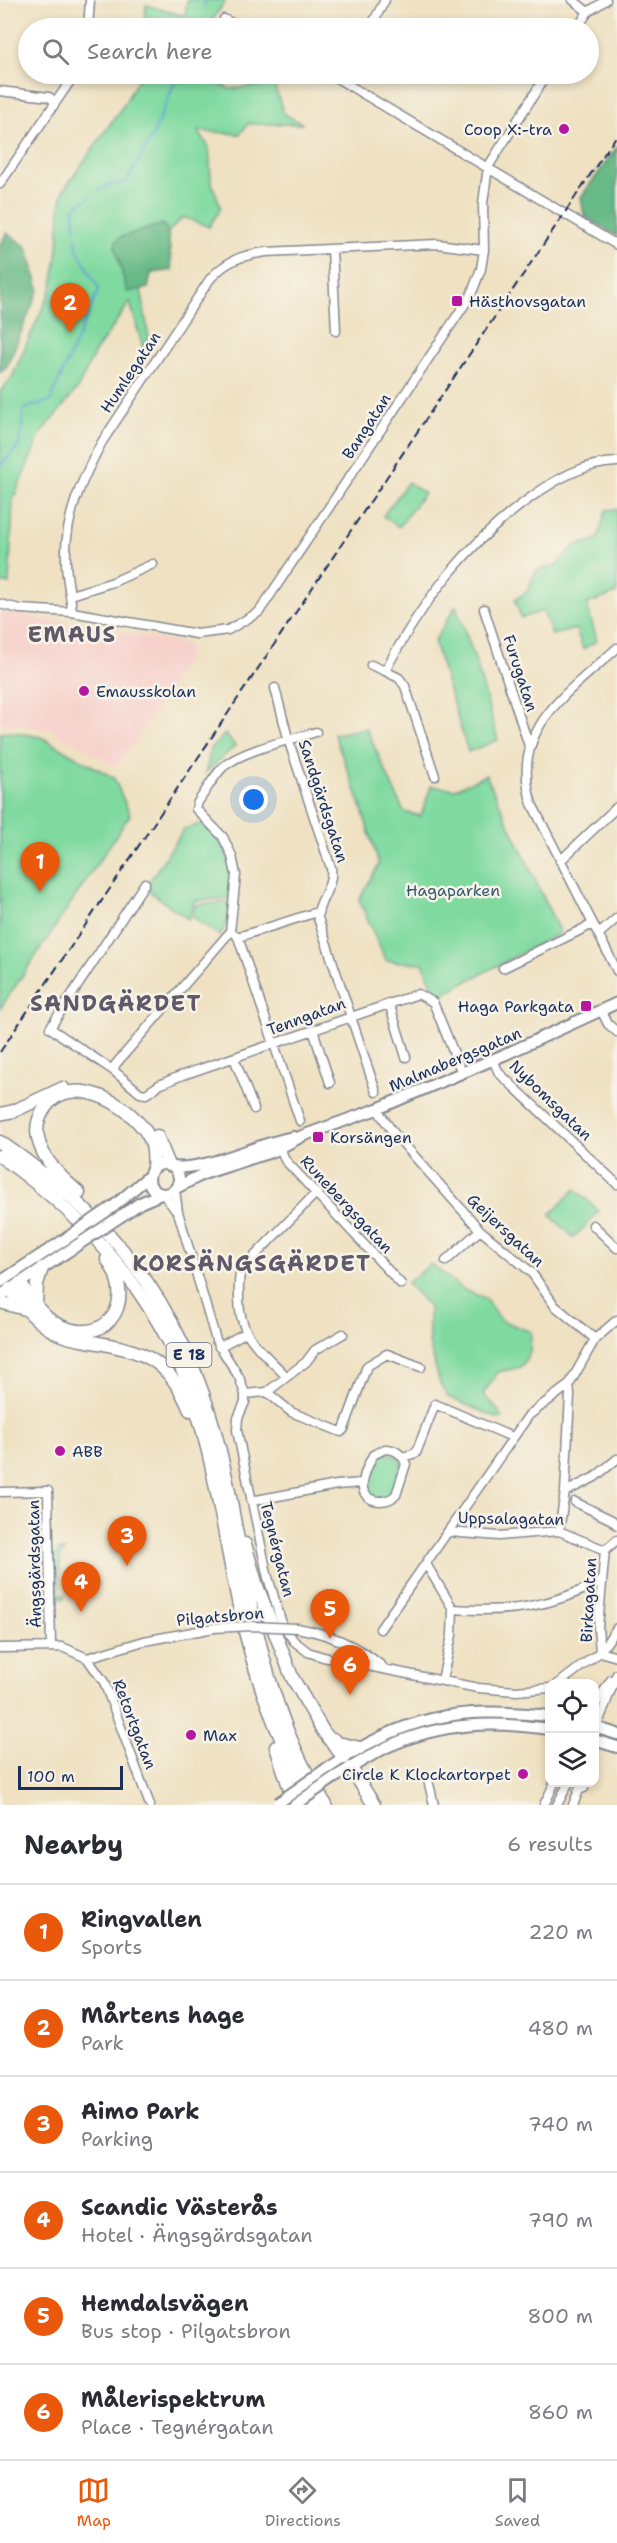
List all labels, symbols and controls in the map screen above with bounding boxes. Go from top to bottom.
search box [18,18,599,84]
icon: search [39,35,72,68]
text: Search here [87,37,213,66]
place label: Coop X:-tra [464,119,552,140]
marker: Coop X:-tra [557,122,571,136]
pin: 2 [50,284,90,333]
place label: Hästhovsgatan [469,291,586,312]
marker: Hästhovsgatan [450,294,464,308]
street label: Humlegatan [95,327,166,417]
street label: Bangatan [337,389,396,463]
district label: EMAUS [28,620,116,649]
street label: Furugatan [498,632,543,714]
place label: Emausskolan [96,681,196,702]
marker: Emausskolan [77,684,91,698]
street label: Sandgärdsgatan [294,737,353,866]
your location [239,785,268,814]
pin: 1 [20,842,60,892]
park label: Hagaparken [406,880,500,901]
district label: SANDGÄRDET [30,989,202,1018]
street label: Tenngatan [264,992,349,1040]
place label: Haga Parkgata [458,996,574,1017]
marker: Haga Parkgata [579,999,593,1013]
street label: Malmabergsgatan [386,1022,525,1097]
street label: Nybomsgatan [505,1055,597,1145]
place label: Korsängen [330,1127,412,1148]
marker: Korsängen [311,1130,325,1144]
street label: Runebergsgatan [296,1151,398,1258]
street label: Geijersgatan [462,1189,549,1272]
district label: KORSÄNGSGÄRDET [132,1249,372,1278]
road number: E 18 [166,1343,212,1367]
place label: ABB [72,1441,103,1462]
marker: ABB [53,1444,67,1458]
street label: Ängsgärdsgatan [23,1499,46,1628]
street label: Tegnérgatan [256,1499,300,1599]
street label: Uppsalagatan [458,1507,565,1530]
pin: 3 [108,1516,146,1566]
street label: Birkagatan [576,1557,601,1643]
pin: 4 [62,1562,100,1612]
pin: 5 [310,1590,350,1639]
street label: Pilgatsbron [175,1602,265,1631]
pin: 6 [330,1646,370,1695]
street label: Retortgatan [108,1676,161,1772]
map controls [545,1679,599,1787]
button: locate [545,1679,599,1733]
place label: Max [203,1725,237,1746]
marker: Max [184,1728,198,1742]
button: layers [545,1733,599,1787]
scale bar [18,1763,123,1790]
place label: Circle K Klockartorpet [342,1764,511,1785]
text: 100 m [27,1766,75,1787]
marker: Circle K Klockartorpet [516,1767,530,1781]
text: Nearby [24,1827,123,1862]
text: 6 results [507,1831,593,1857]
text: Ringvallen [81,1905,202,1934]
text: 1 [39,1919,48,1945]
text: 220 m [529,1919,593,1945]
text: Sports [81,1934,142,1960]
text: Mårtens hage [81,2001,245,2030]
text: 2 [37,2015,51,2041]
text: 480 m [528,2015,593,2041]
text: Park [81,2030,124,2056]
text: Aimo Park [81,2097,200,2126]
text: 3 [37,2111,51,2137]
text: 740 m [528,2111,593,2137]
text: Parking [81,2126,153,2152]
text: Scandic Västerås [81,2193,278,2222]
text: 4 [37,2207,51,2233]
text: 790 m [528,2207,593,2233]
text: Hotel · Ängsgärdsgatan [81,2222,313,2248]
text: Hemdalsvägen [81,2289,249,2318]
text: 5 [37,2303,50,2329]
text: 800 m [528,2303,593,2329]
text: Bus stop · Pilgatsbron [81,2318,291,2344]
text: Målerispektrum [81,2385,265,2414]
text: 6 [37,2399,51,2425]
text: 860 m [528,2399,593,2425]
text: Place · Tegnérgatan [81,2414,273,2440]
tab: Map [77,2474,111,2531]
tab: Directions [265,2474,341,2531]
tab: Saved [495,2474,540,2531]

